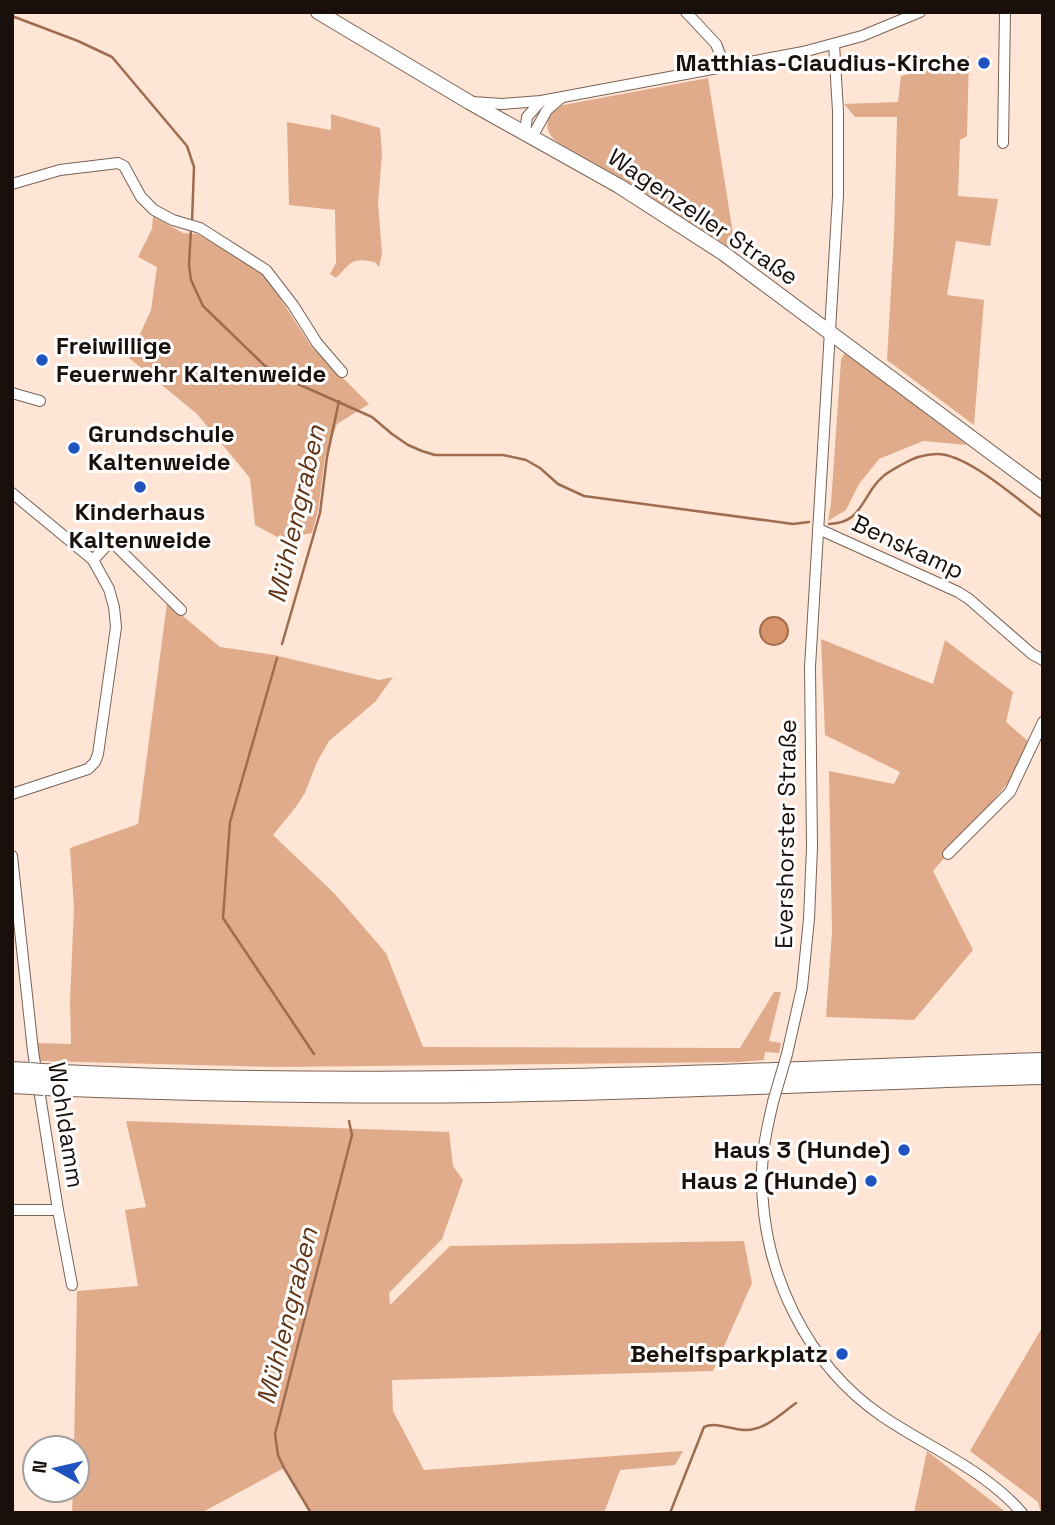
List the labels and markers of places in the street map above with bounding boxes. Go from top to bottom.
place label: Matthias-Claudius-Kirche [676,47,970,78]
marker: Matthias-Claudius-Kirche [976,55,992,71]
place label: Freiwillige Feuerwehr Kaltenweide [56,330,326,389]
marker: Freiwillige Feuerwehr Kaltenweide [34,352,50,368]
place label: Grundschule Kaltenweide [88,418,235,477]
marker: Grundschule Kaltenweide [66,440,82,456]
marker: Kinderhaus Kaltenweide [132,479,148,495]
place label: Kinderhaus Kaltenweide [69,496,211,555]
place label: Haus 3 (Hunde) [714,1134,890,1165]
marker: Haus 3 (Hunde) [896,1142,912,1158]
place label: Haus 2 (Hunde) [681,1165,857,1196]
marker: Haus 2 (Hunde) [863,1173,879,1189]
place label: Behelfsparkplatz [630,1338,828,1369]
marker: Behelfsparkplatz [834,1346,850,1362]

